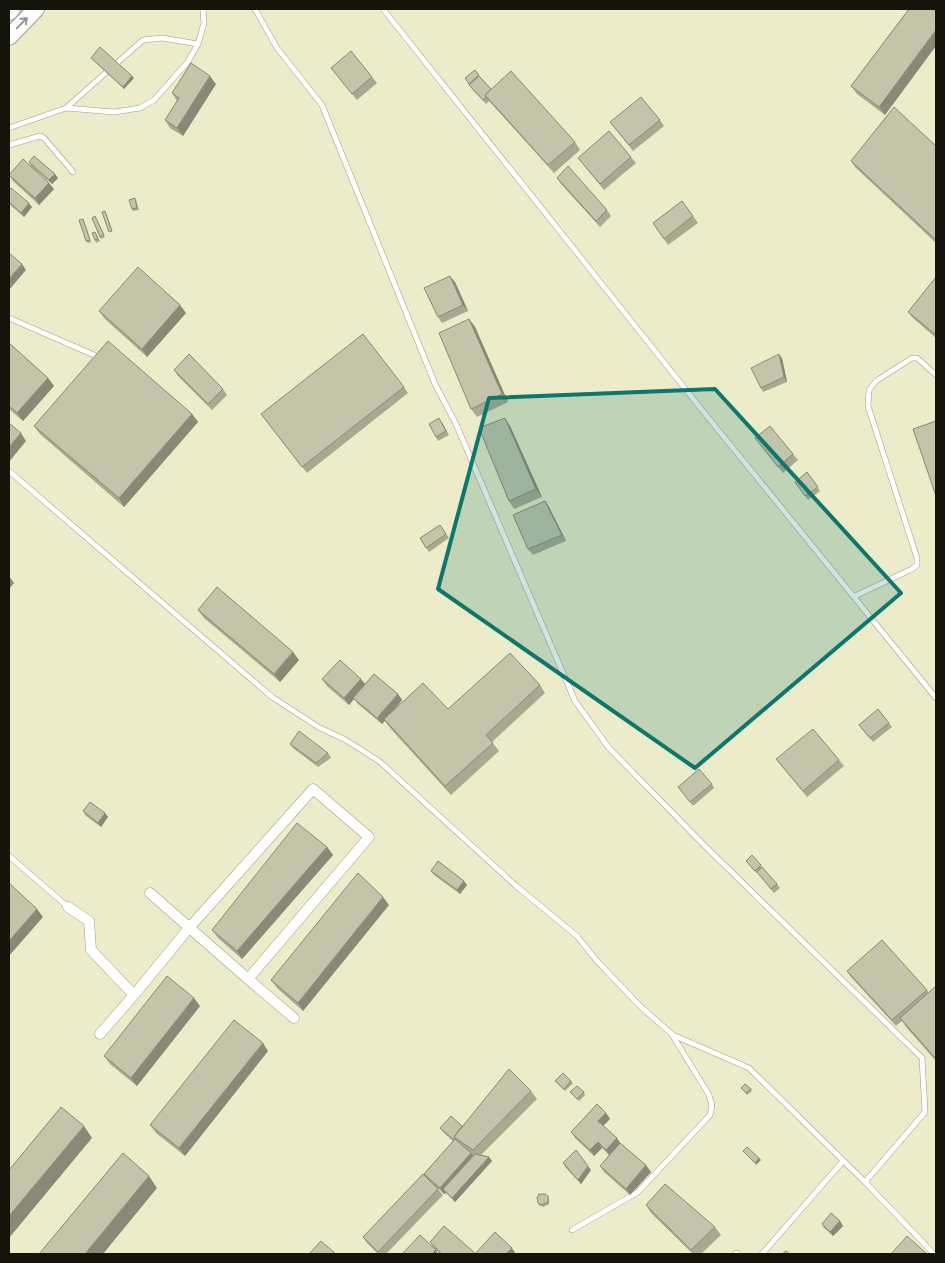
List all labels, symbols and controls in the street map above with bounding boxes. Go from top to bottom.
one-way arrow [16,17,28,29]

